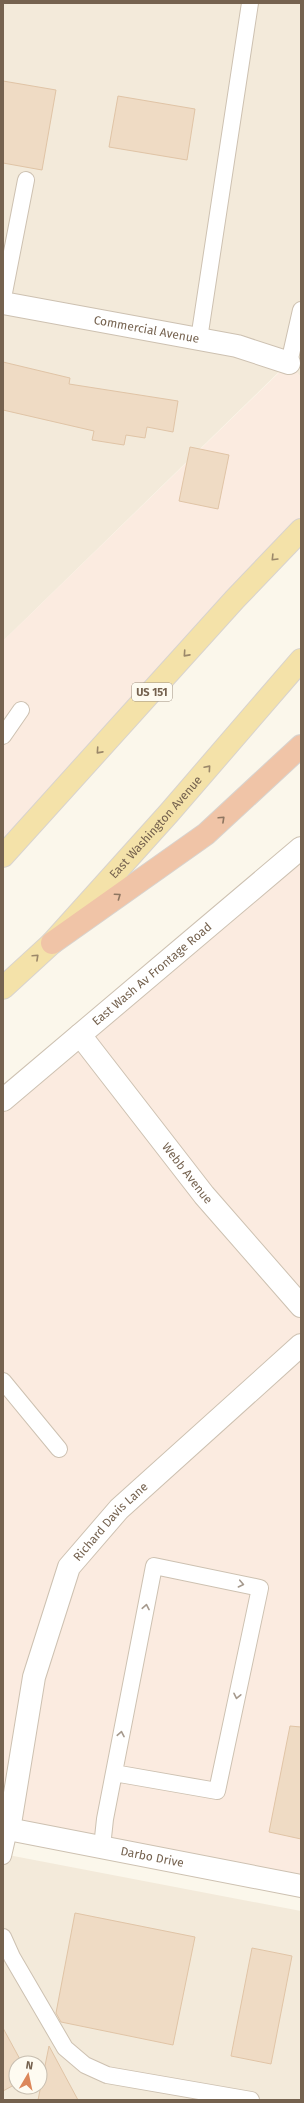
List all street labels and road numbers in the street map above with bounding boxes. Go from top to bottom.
street label: Commercial Avenue [93,313,201,346]
road number: US 151 [132,683,172,701]
street label: East Washington Avenue [106,773,205,881]
street label: East Wash Av Frontage Road [89,920,214,1028]
street label: Webb Avenue [159,1140,215,1207]
street label: Richard Davis Lane [70,1479,151,1564]
street label: Darbo Drive [119,1844,185,1870]

